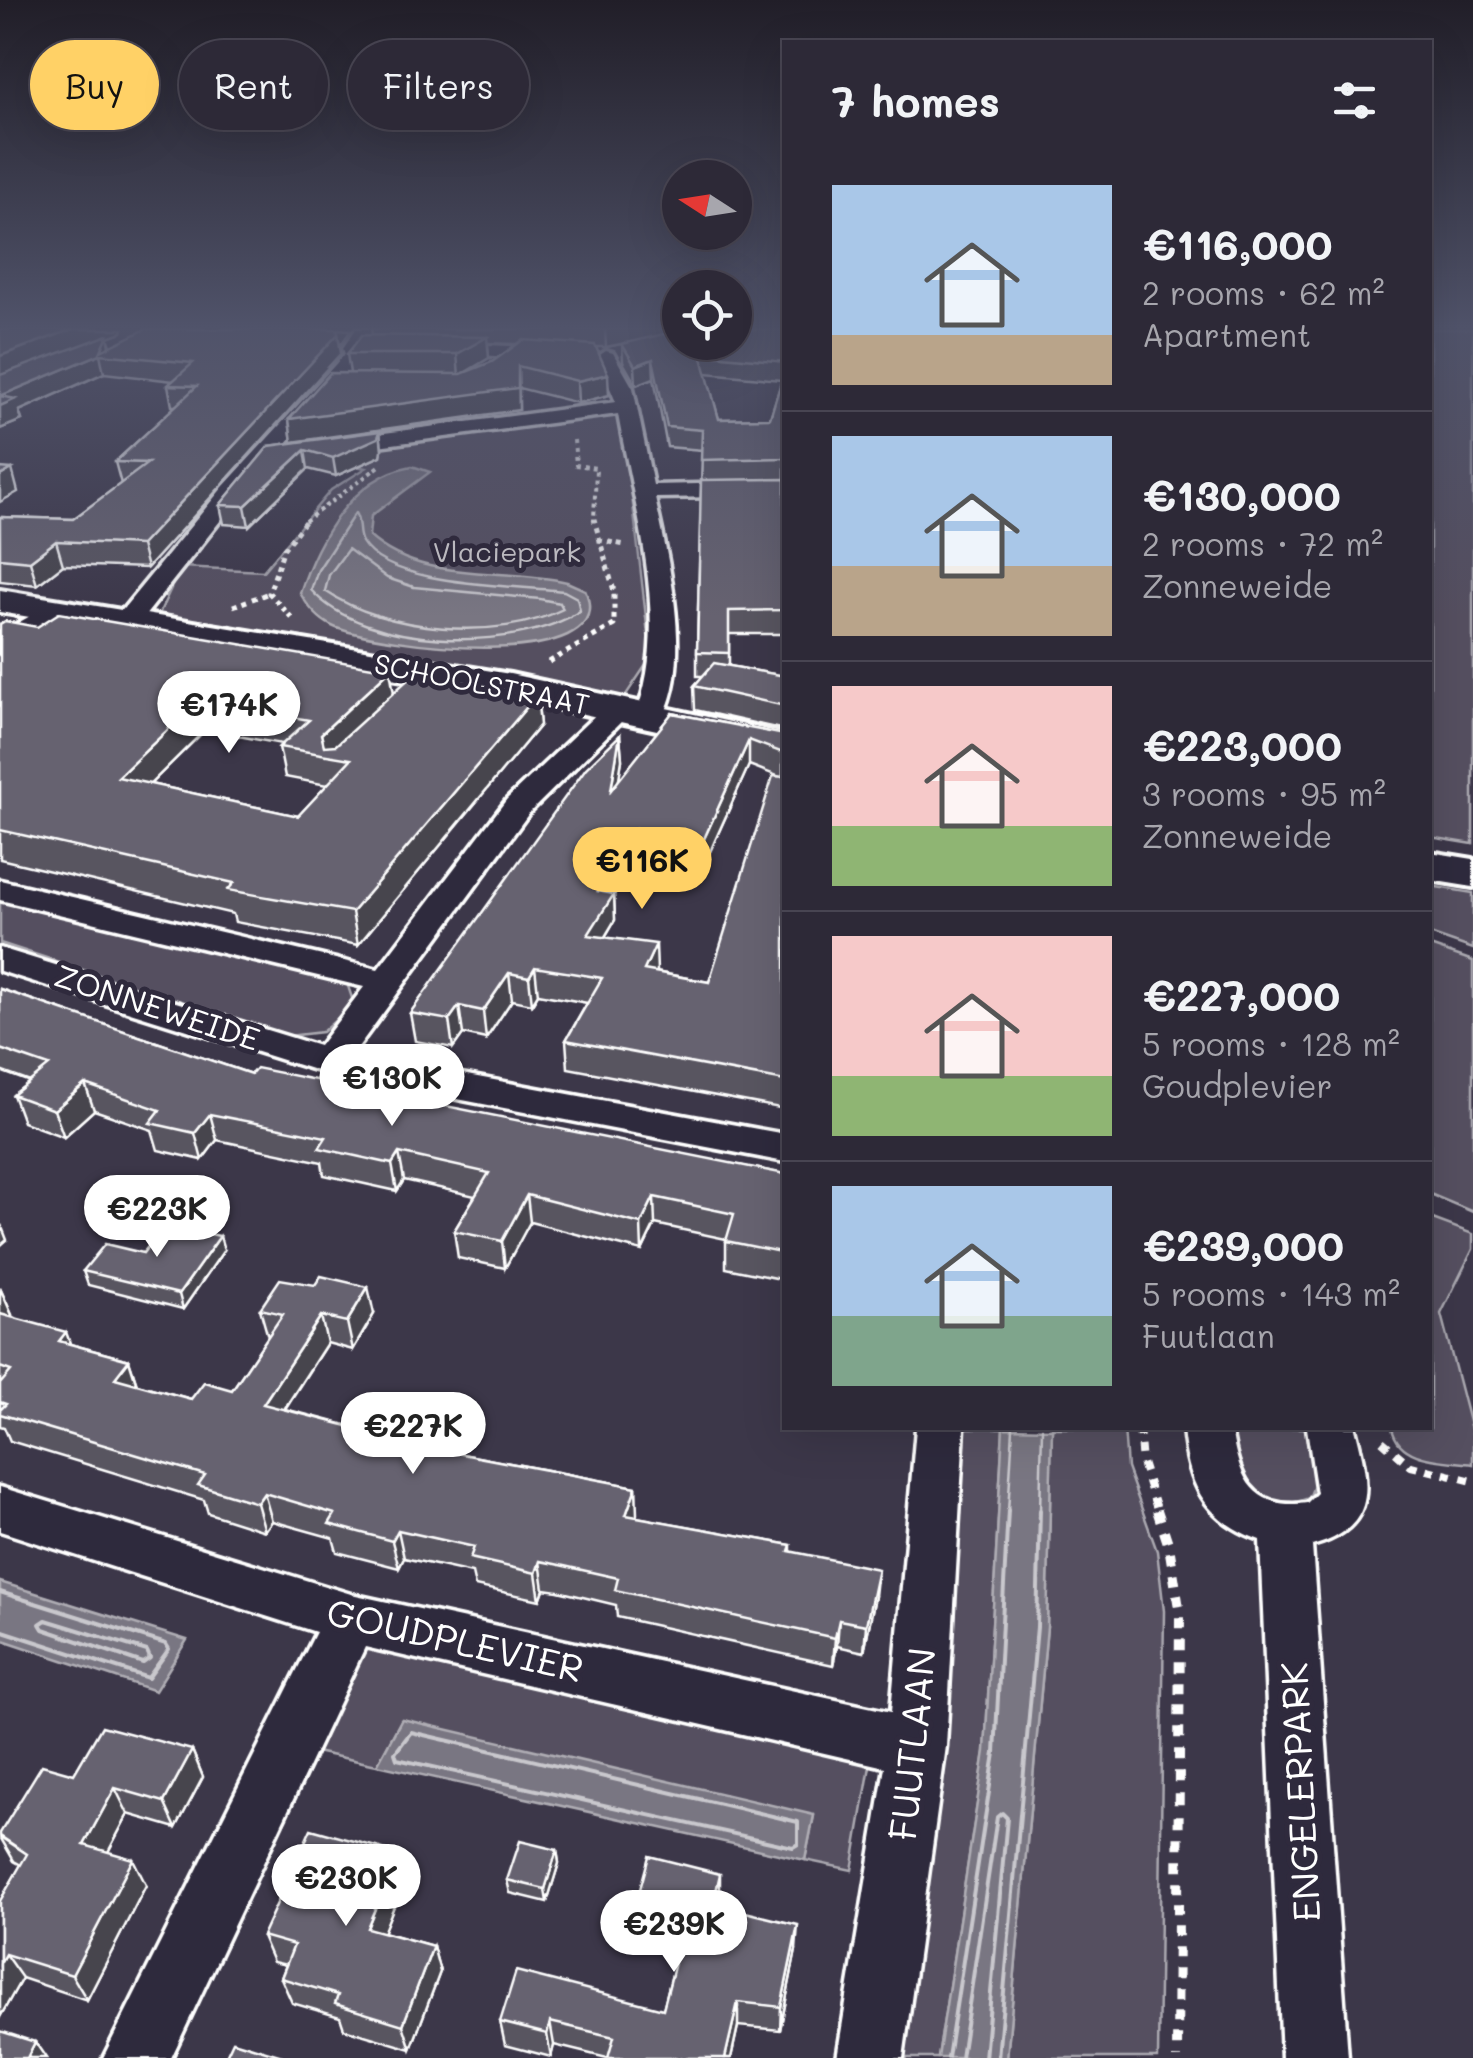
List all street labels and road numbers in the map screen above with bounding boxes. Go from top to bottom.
street label: SCHOOLSTRAAT [372,645,593,722]
street label: ZONNEWEIDE [50,953,265,1059]
street label: GOUDPLEVIER [322,1585,589,1693]
street label: FUUTLAAN [876,1645,946,1843]
street label: ENGELERPARK [1267,1661,1331,1923]

